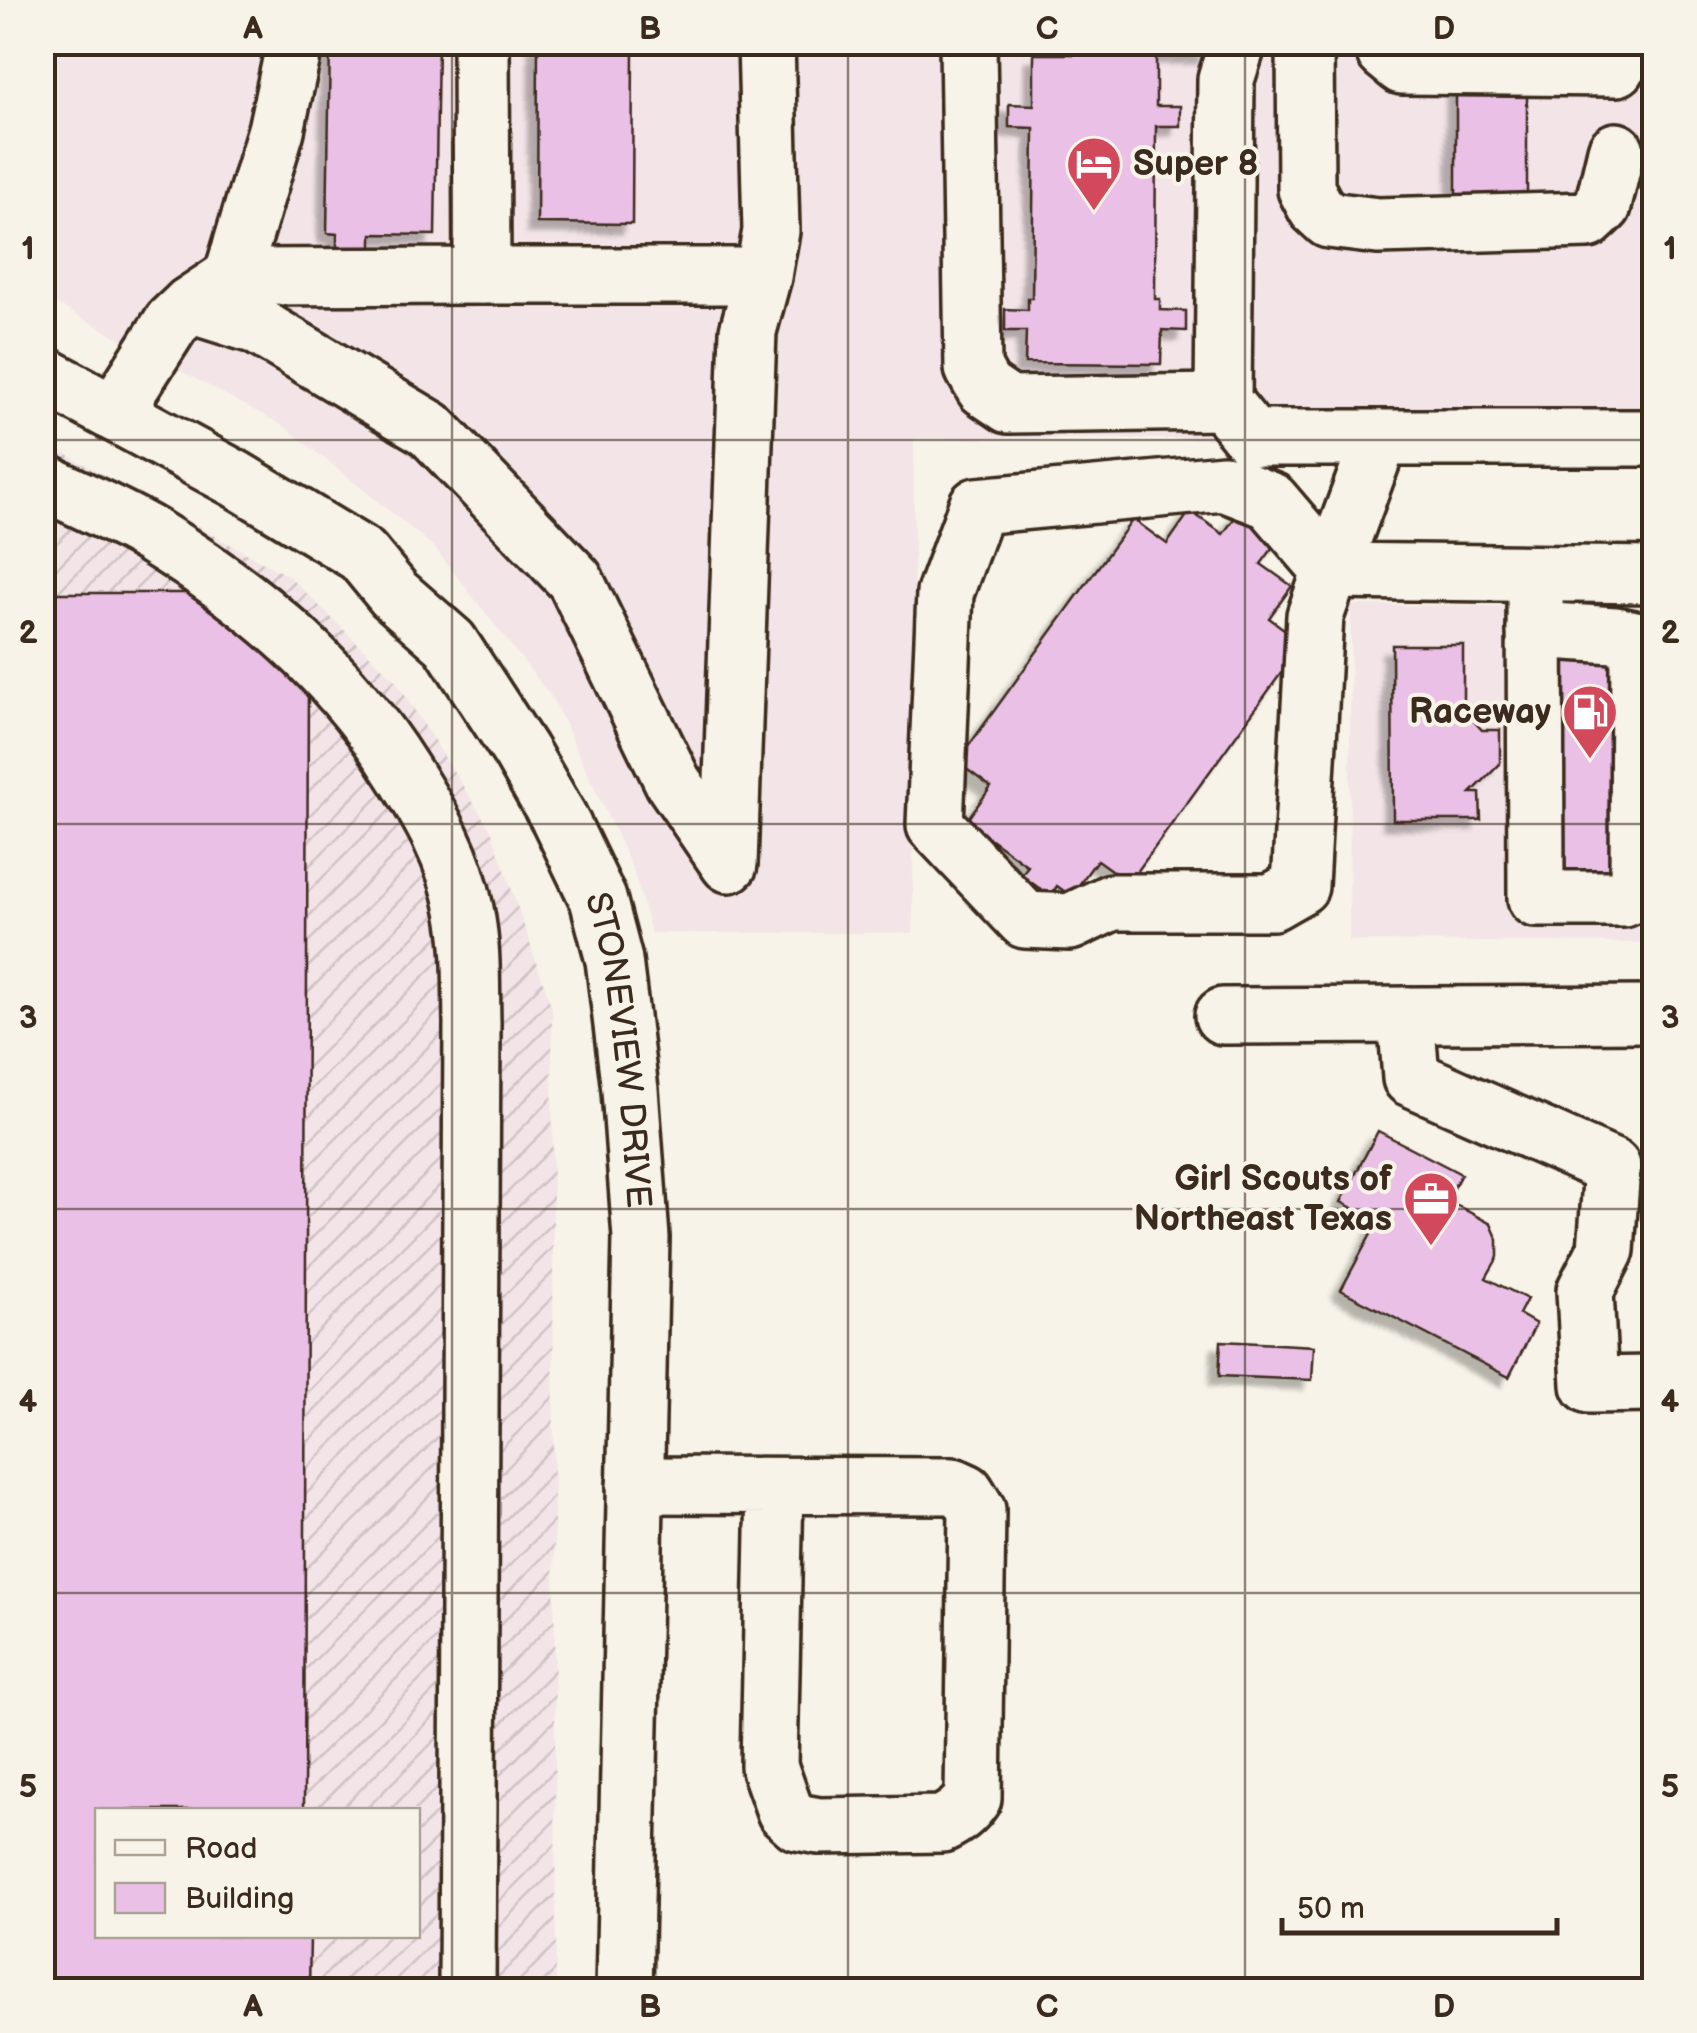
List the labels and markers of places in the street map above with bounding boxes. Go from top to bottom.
hotel icon: Super 8 [1064,134,1124,213]
place label: Super 8 [1133,143,1259,186]
fuel station icon: Raceway [1560,682,1620,761]
place label: Raceway [1409,691,1551,734]
place label: Girl Scouts of Northeast Texas [1134,1158,1393,1241]
office icon: Girl Scouts of Northeast Texas [1401,1169,1461,1248]

